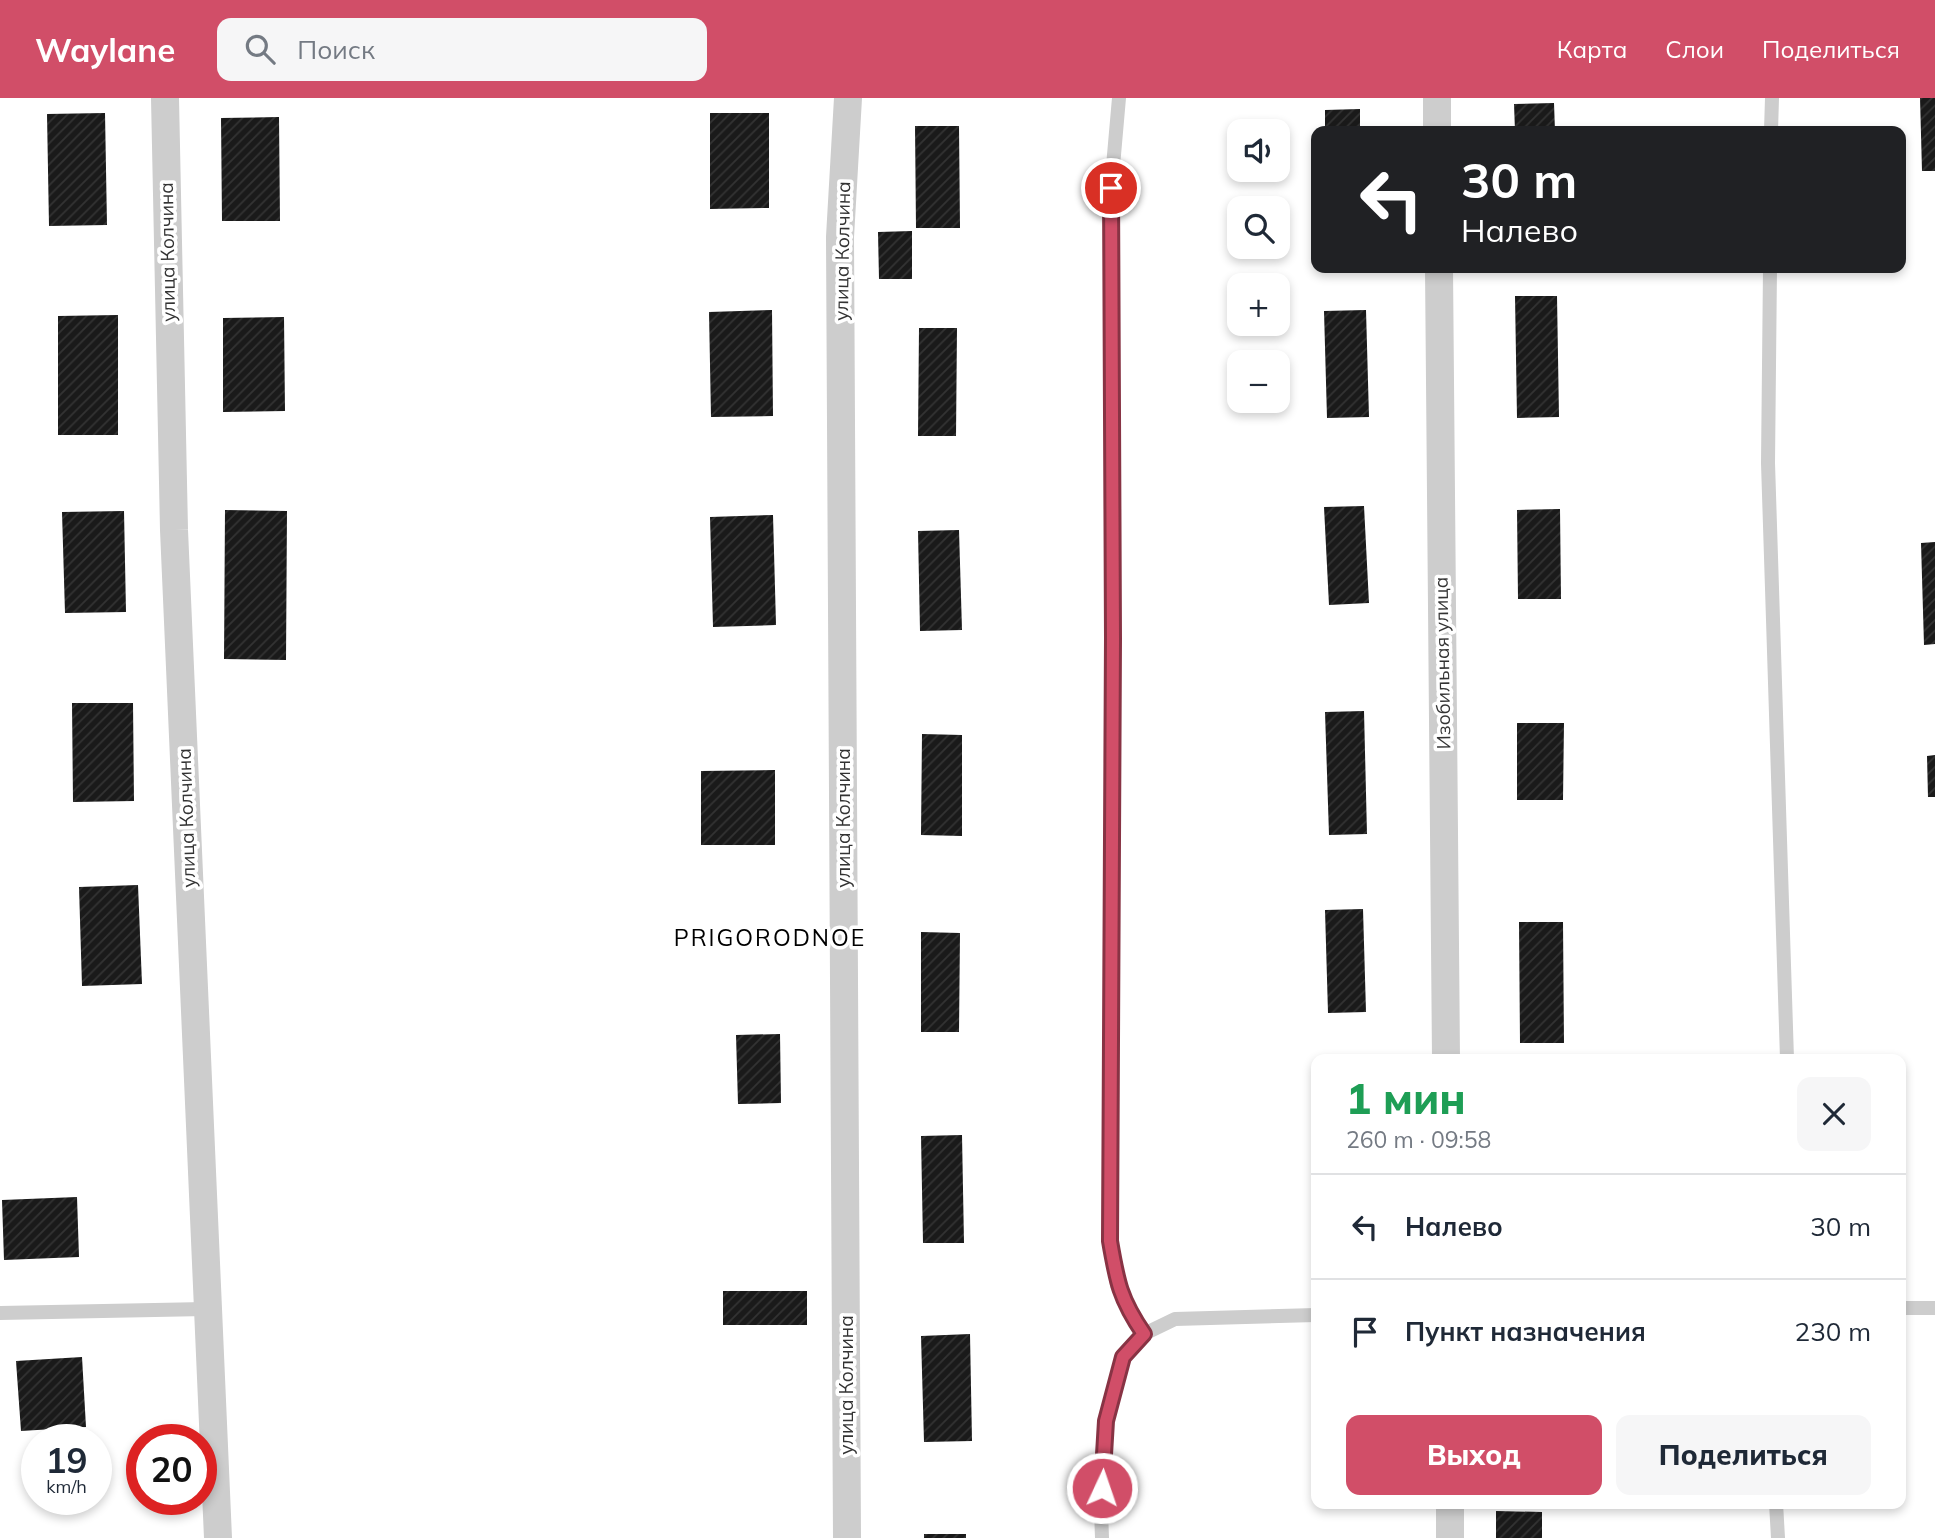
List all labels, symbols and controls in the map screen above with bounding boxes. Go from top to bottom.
search box [217,18,707,81]
text: Waylane [35,29,175,70]
icon: search [241,30,279,68]
text: Поиск [297,33,375,66]
text: Карта [1557,34,1627,64]
text: Слои [1665,34,1724,64]
text: Поделиться [1762,34,1900,64]
map controls [1227,119,1290,413]
button: sound [1227,119,1290,182]
text: 30 m [1461,149,1577,210]
icon: left [1346,154,1437,245]
pin [1081,158,1141,218]
icon: arrive [1092,169,1130,207]
street label: улица Колчина [829,181,855,321]
street label: улица Колчина [154,182,180,322]
button: search [1227,196,1290,259]
text: Налево [1461,210,1578,250]
button: + [1227,273,1290,336]
button: − [1227,350,1290,413]
street label: Изобильная улица [1428,577,1456,749]
street label: улица Колчина [172,748,200,888]
street label: улица Колчина [831,748,855,888]
district label: PRIGORODNOE [674,923,866,952]
text: 1 мин [1346,1072,1466,1125]
button: close [1797,1077,1871,1151]
text: 260 m · 09:58 [1346,1125,1491,1154]
icon: left [1346,1208,1384,1246]
text: Налево [1405,1210,1503,1243]
text: 30 m [1810,1210,1871,1243]
icon: arrive [1346,1313,1384,1351]
street label: улица Колчина [834,1315,858,1455]
text: Пункт назначения [1405,1315,1646,1348]
text: 230 m [1795,1315,1871,1348]
button: Выход [1346,1415,1602,1495]
button: Поделиться [1616,1415,1871,1495]
speed limit sign: 20 [126,1424,217,1515]
text: 19 [45,1438,88,1482]
position arrow [1065,1451,1139,1525]
text: km/h [46,1475,87,1498]

